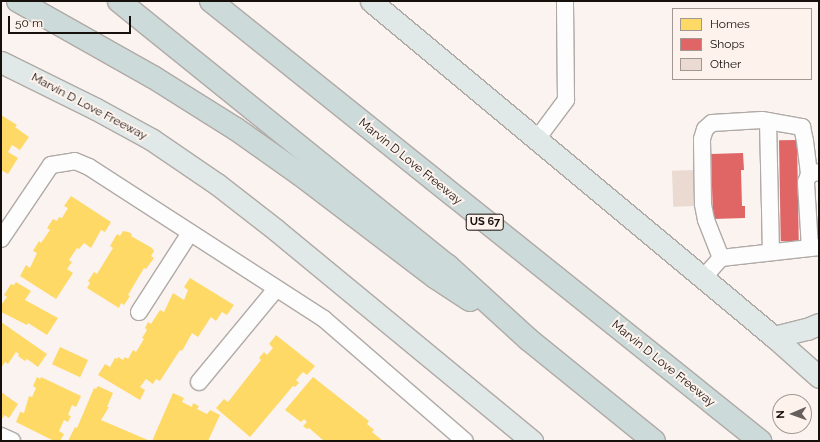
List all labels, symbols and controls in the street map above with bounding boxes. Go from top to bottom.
scale bar [10,8,133,34]
legend [672,8,812,80]
text: 50 m [15,16,43,30]
text: Homes [710,17,750,31]
text: Shops [710,37,745,51]
text: Other [710,57,741,71]
street label: Marvin D Love Freeway [29,70,149,144]
street label: Marvin D Love Freeway [355,116,465,208]
road number: US 67 [465,213,505,231]
street label: Marvin D Love Freeway [608,318,718,410]
north arrow [772,394,812,434]
text: N [774,410,787,419]

